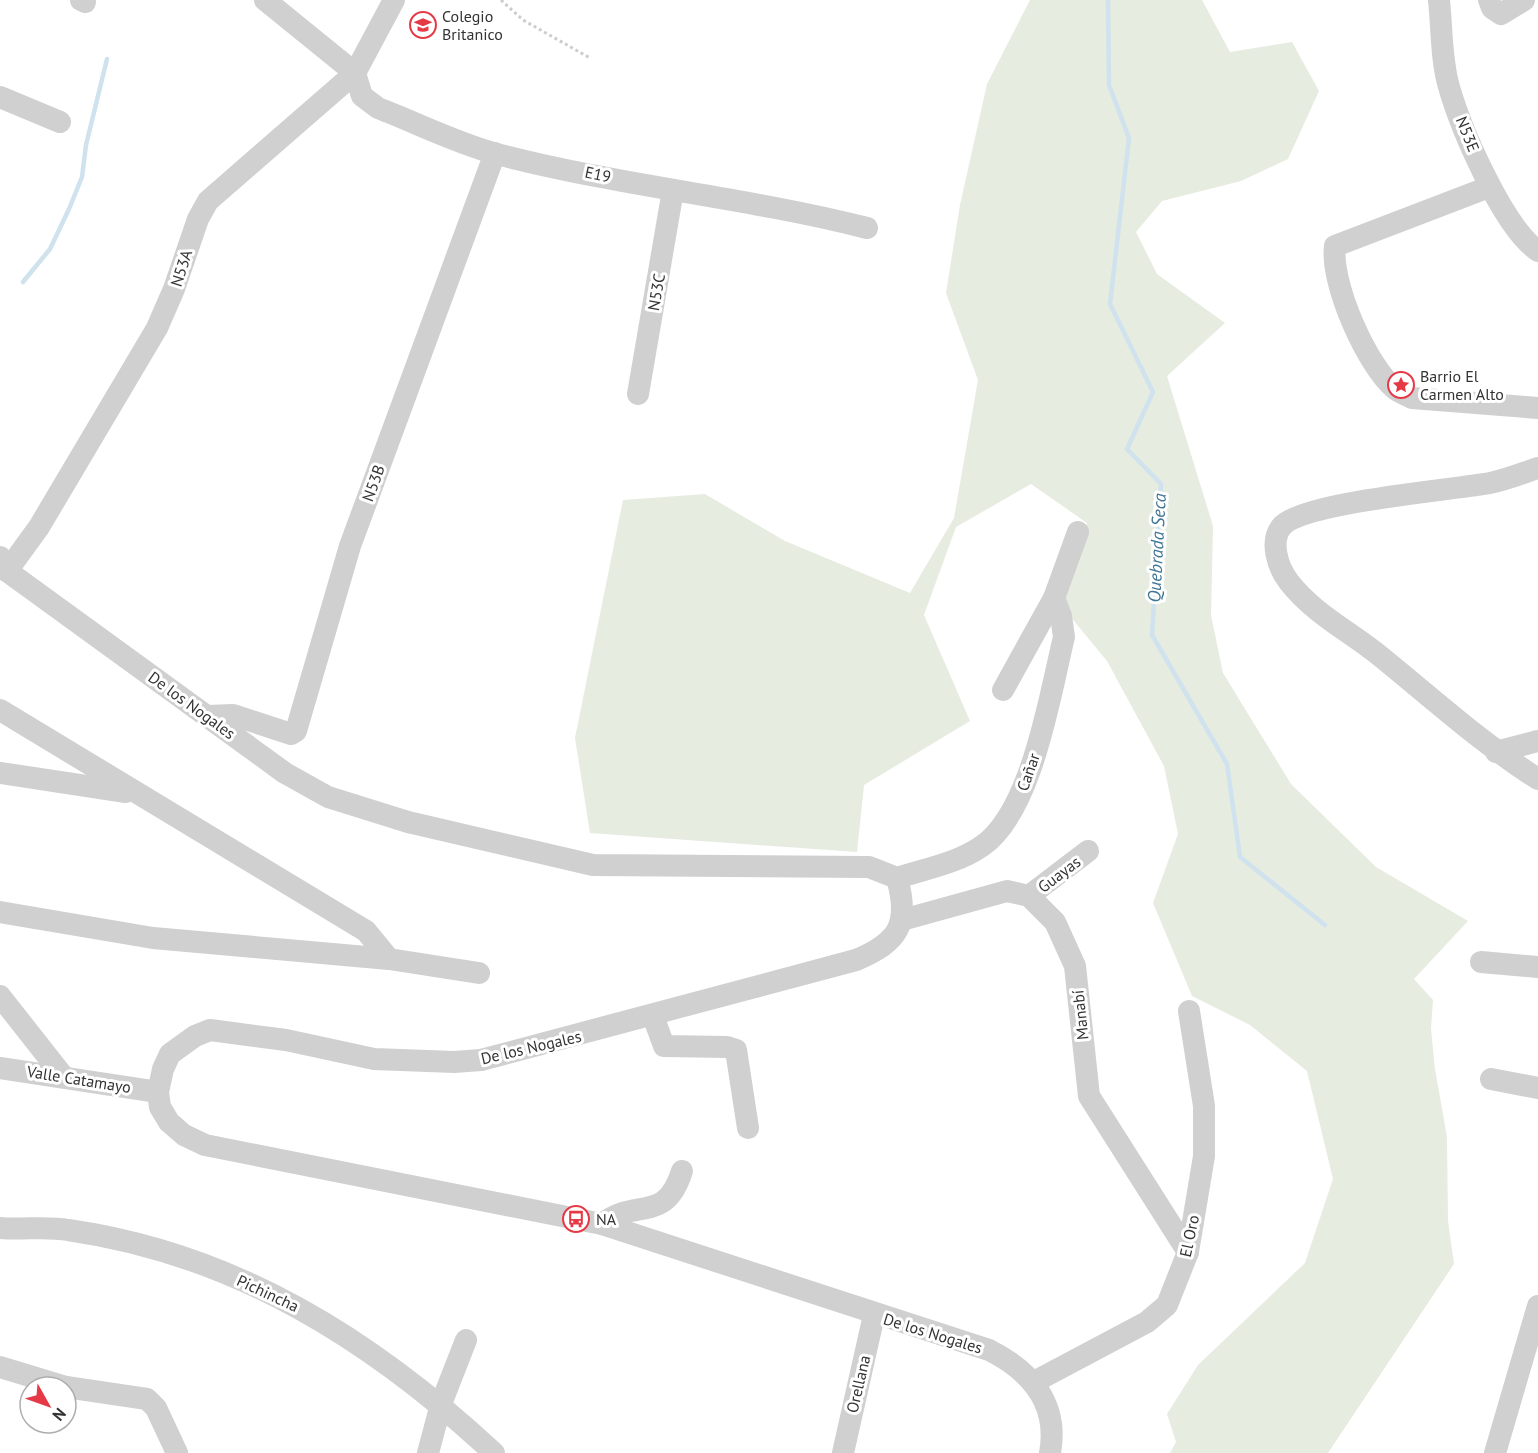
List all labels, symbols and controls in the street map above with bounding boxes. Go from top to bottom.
place label: Colegio Britanico [442,6,503,44]
school or university icon: Colegio Britanico [408,10,438,40]
street label: N53E [1452,113,1484,155]
street label: E19 [583,162,613,186]
street label: N53A [166,246,197,289]
street label: N53C [643,272,669,312]
place label: Barrio El Carmen Alto [1420,366,1504,404]
place icon: Barrio El Carmen Alto [1386,370,1416,400]
street label: N53B [357,462,389,504]
water label: Quebrada Seca [1142,493,1171,603]
street label: De los Nogales [145,667,240,743]
street label: Cañar [1012,750,1044,794]
street label: Guayas [1034,851,1085,897]
street label: Manabí [1067,989,1093,1041]
street label: De los Nogales [479,1026,583,1068]
street label: Valle Catamayo [25,1061,132,1097]
bus stop icon: NA [561,1204,591,1234]
place label: NA [596,1209,617,1229]
street label: El Oro [1175,1213,1203,1259]
street label: Pichincha [234,1270,302,1316]
street label: De los Nogales [881,1308,985,1358]
street label: Orellana [842,1353,874,1415]
north arrow [18,1375,78,1435]
text: N [48,1404,71,1425]

